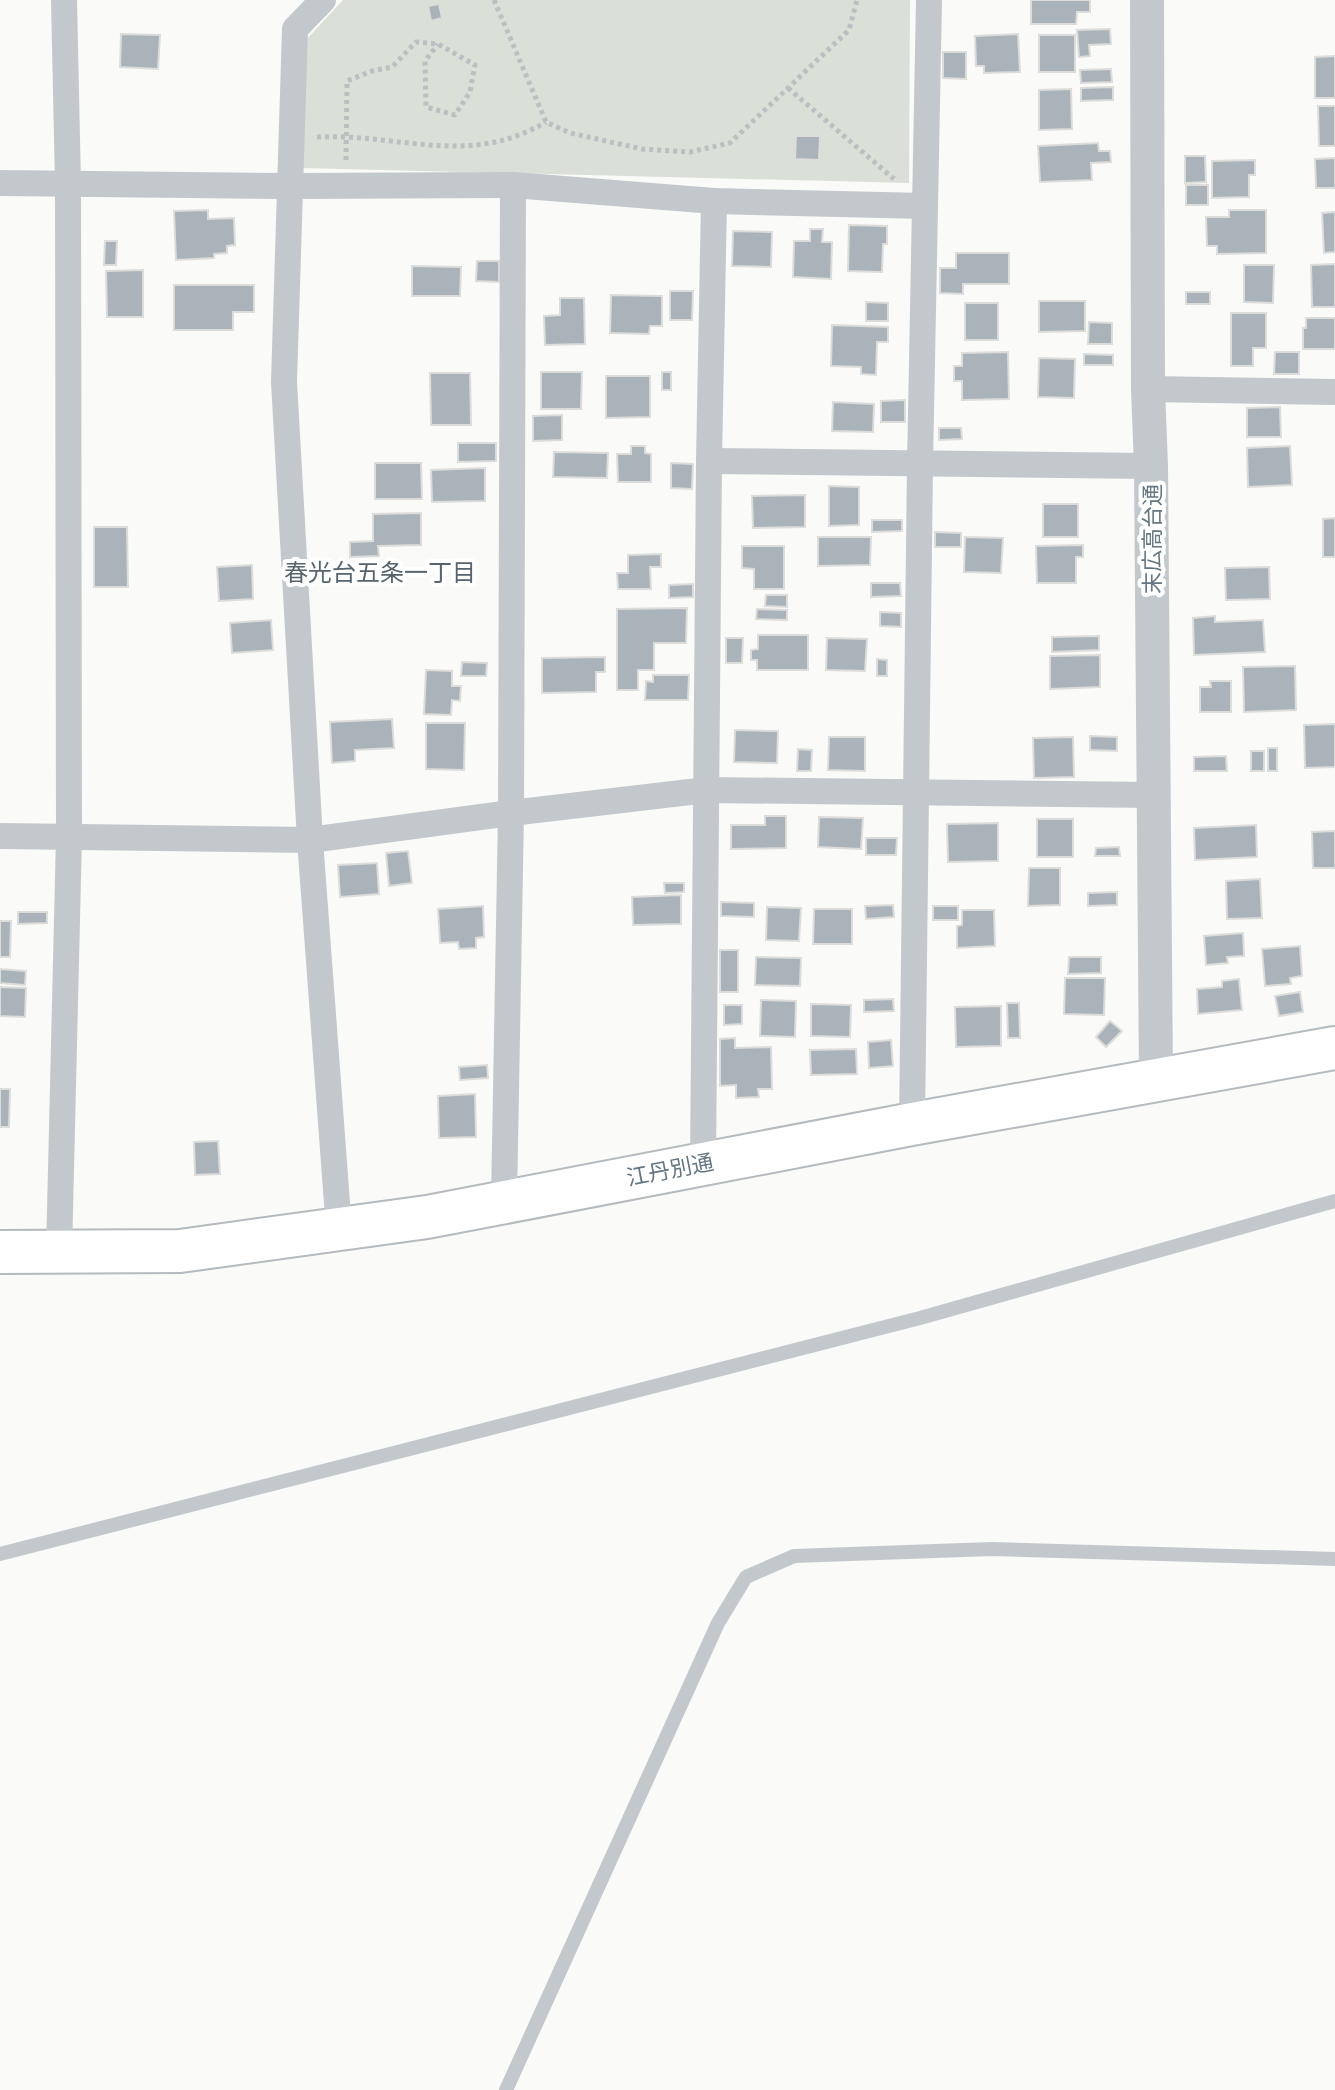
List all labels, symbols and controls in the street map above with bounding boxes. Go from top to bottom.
street label: 末広高台通 [1140,484,1165,594]
district label: 春光台五条一丁目 [284,559,476,587]
street label: 江丹別通 [624,1149,716,1191]

